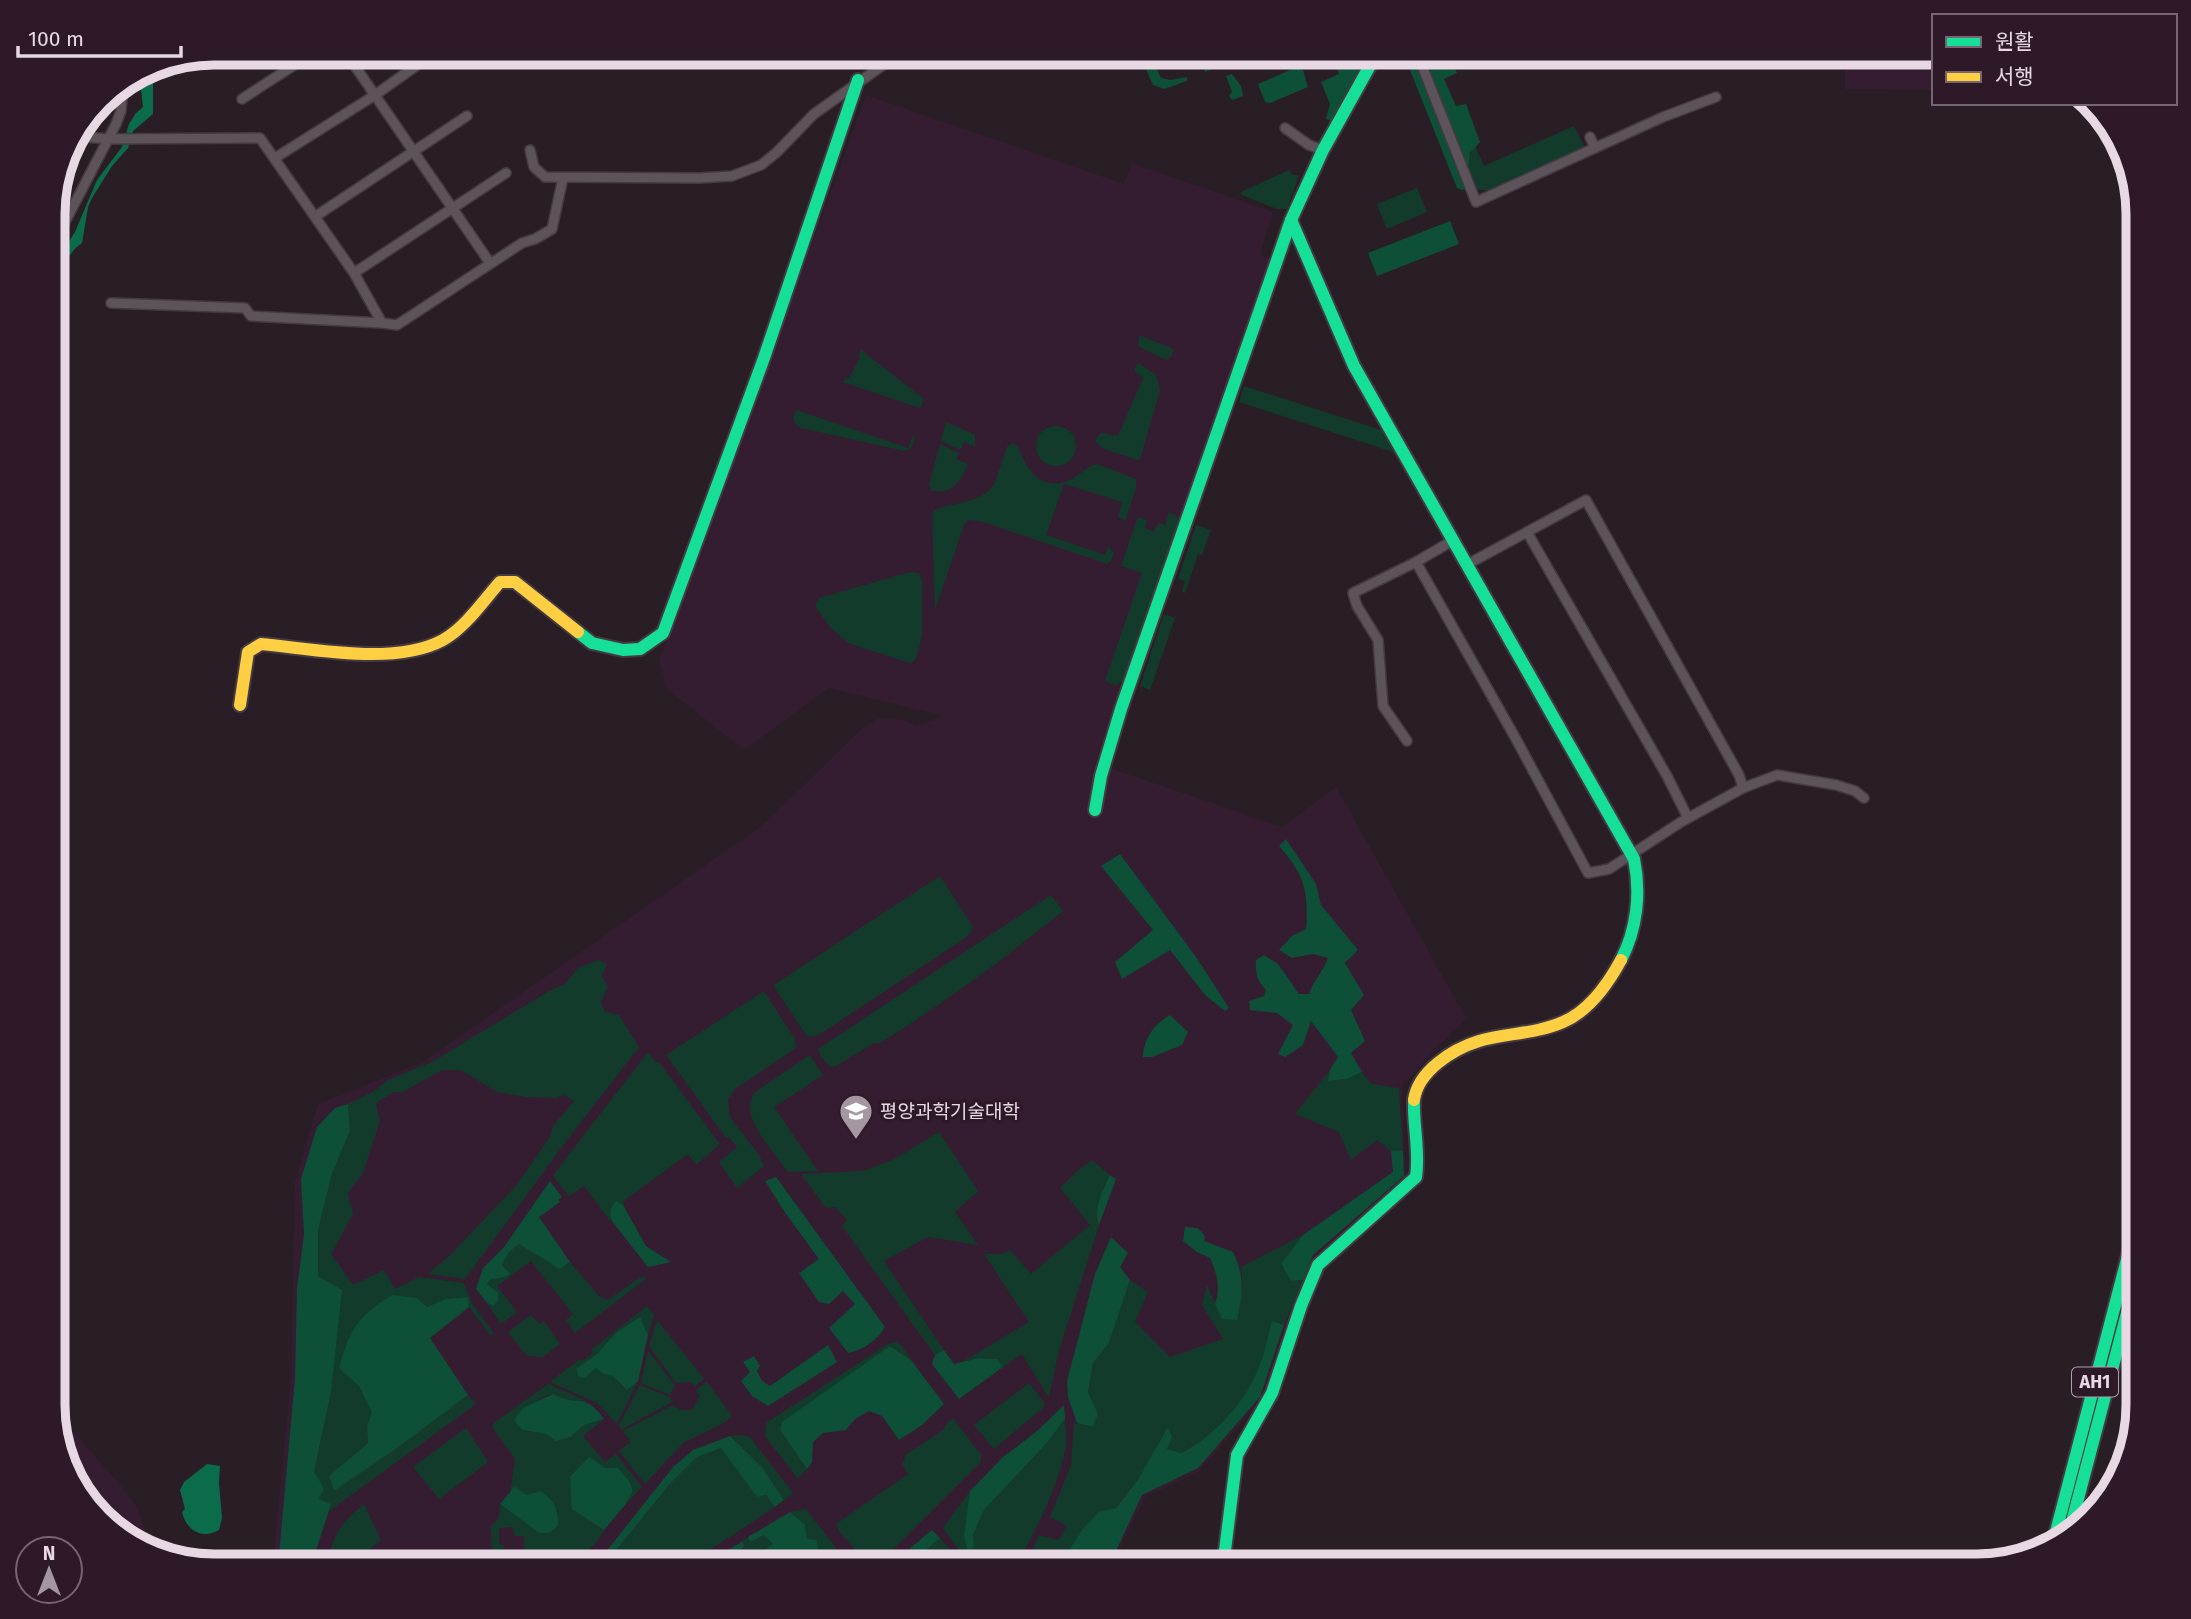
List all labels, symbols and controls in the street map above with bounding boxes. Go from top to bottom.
scale bar [18,14,180,58]
legend [1932,14,2177,105]
text: 100 m [28,26,84,52]
text: 원활 [1995,29,2034,55]
text: 서행 [1995,64,2034,90]
school or university icon: 평양과학기술대학 [837,1092,875,1141]
place label: 평양과학기술대학 [880,1100,1020,1123]
road number: AH1 [2072,1367,2118,1396]
north arrow [14,1535,84,1605]
text: N [43,1542,55,1565]

